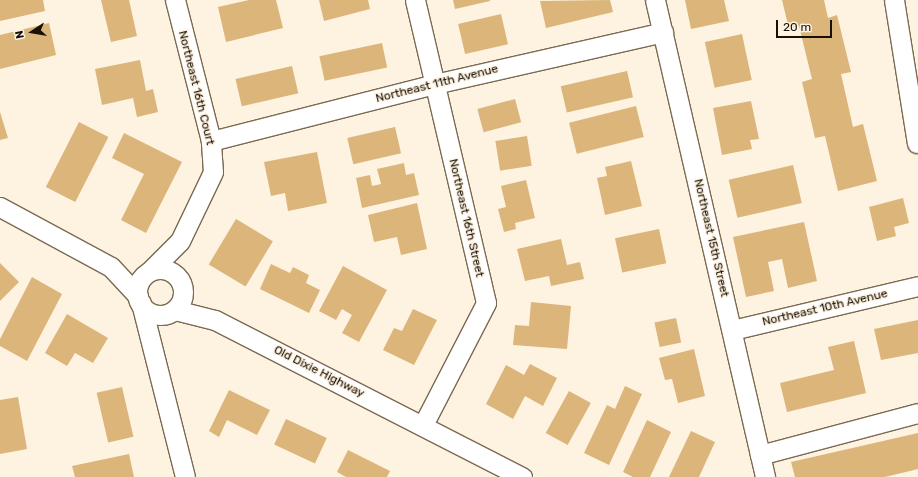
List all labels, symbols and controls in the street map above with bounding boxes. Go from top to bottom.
north arrow [12,12,52,52]
scale bar [778,12,834,38]
text: 20 m [783,20,811,34]
text: N [13,29,27,40]
street label: Northeast 16th Court [175,29,217,147]
street label: Northeast 11th Avenue [374,62,500,106]
street label: Northeast 16th Street [445,157,487,279]
street label: Northeast 15th Street [690,178,732,298]
street label: Northeast 10th Avenue [761,287,889,329]
street label: Old Dixie Highway [271,343,367,401]

